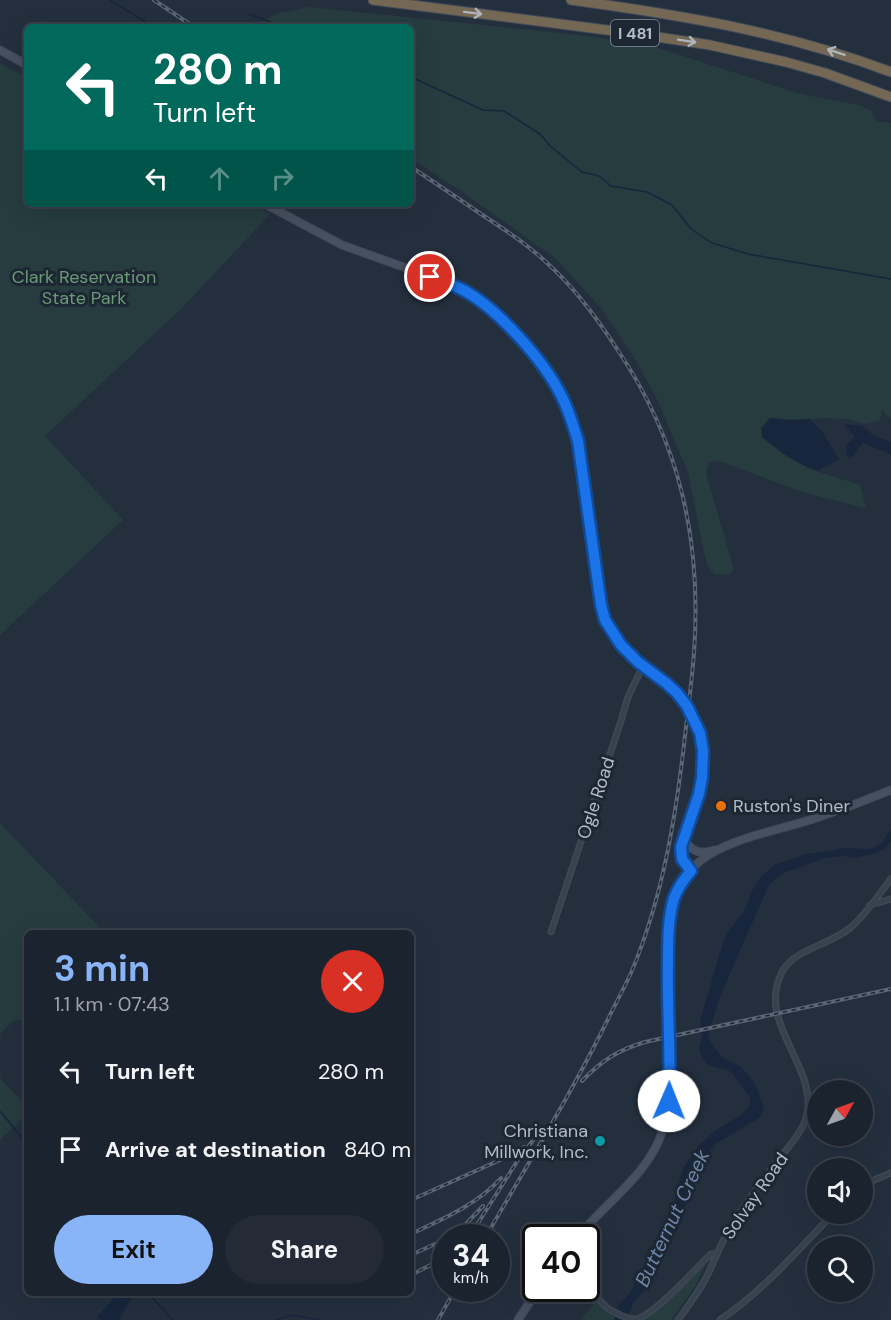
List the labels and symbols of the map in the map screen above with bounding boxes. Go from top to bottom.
one-way arrow [462,7,482,18]
road number: I 481 [611,20,659,46]
one-way arrow [676,36,696,47]
one-way arrow [827,46,846,57]
pin [404,251,455,302]
park label: Clark Reservation State Park [12,265,156,310]
street label: Ogle Road [571,754,621,842]
place label: Ruston's Diner [733,794,851,818]
marker: Ruston's Diner [714,799,728,813]
position arrow [637,1069,701,1133]
north arrow [807,1080,873,1146]
place label: Christiana Millwork, Inc. [484,1119,588,1164]
marker: Christiana Millwork, Inc. [593,1134,607,1148]
water label: Butternut Creek [629,1145,715,1291]
street label: Solvay Road [716,1148,794,1244]
speed limit sign: 40 [522,1224,600,1302]

